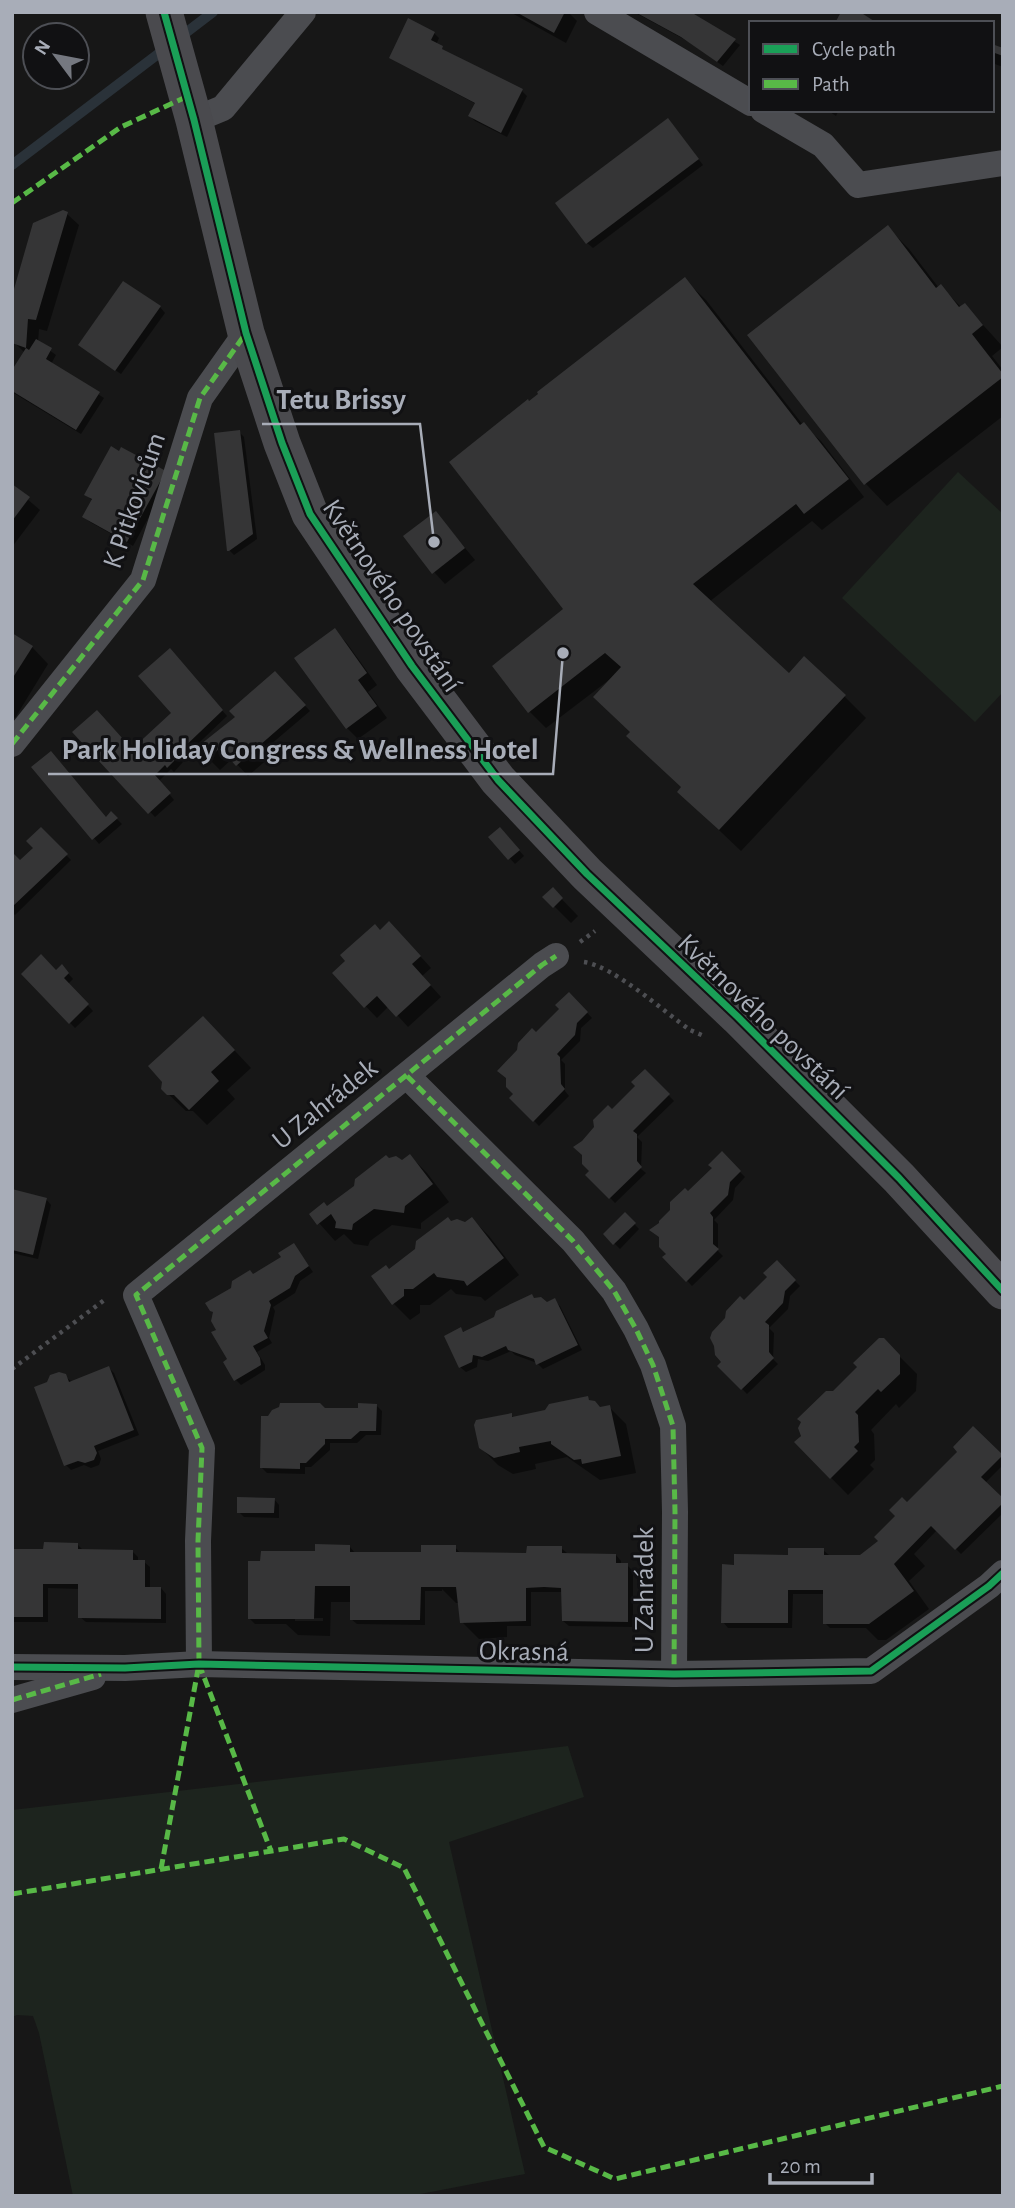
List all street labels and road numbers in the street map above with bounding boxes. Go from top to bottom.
street label: K Pitkovicům [99,429,171,572]
street label: Květnového povstání [317,495,466,698]
street label: Květnového povstání [672,929,854,1106]
street label: U Zahrádek [267,1054,383,1155]
street label: U Zahrádek [631,1527,659,1653]
street label: Okrasná [479,1637,569,1667]

